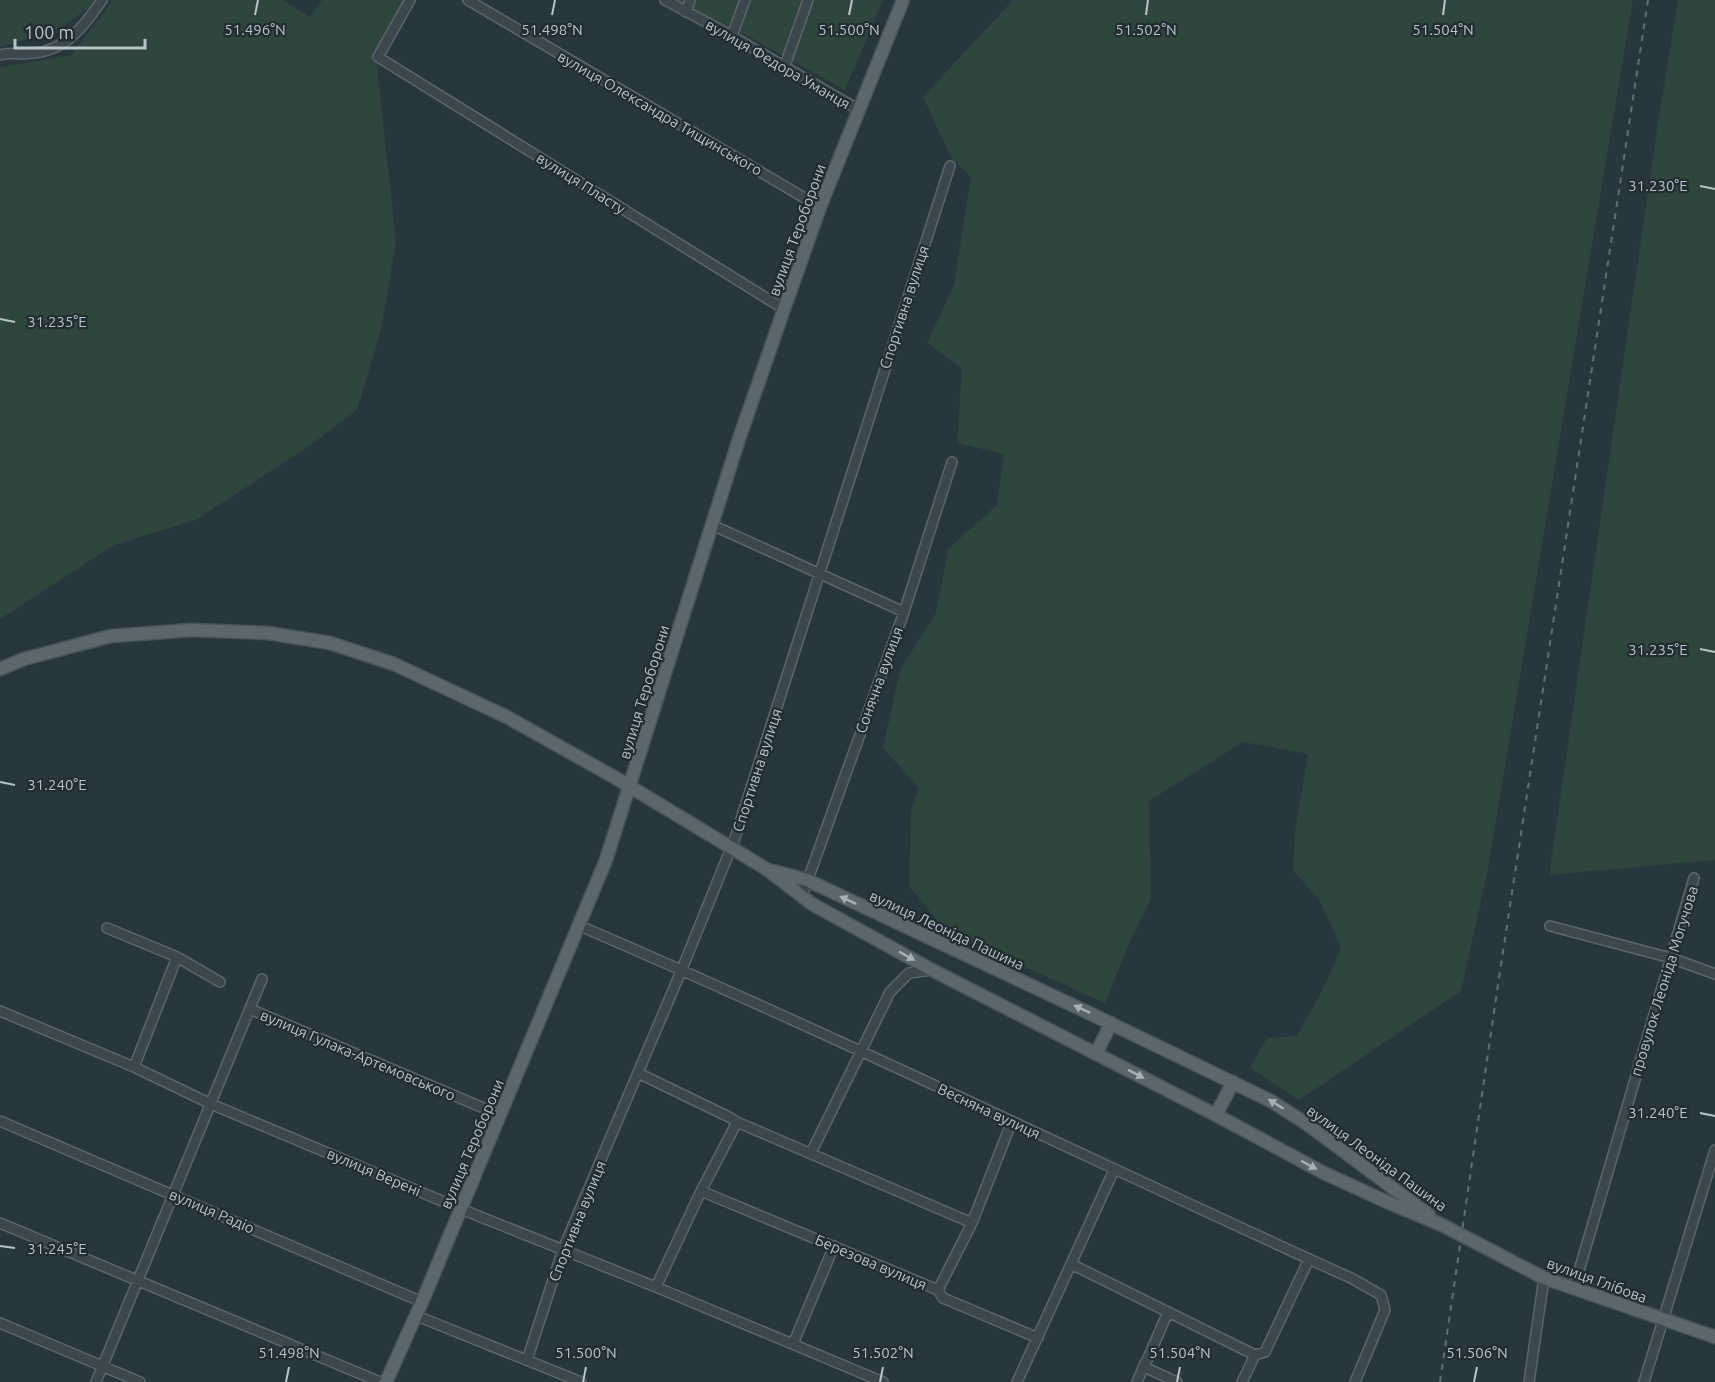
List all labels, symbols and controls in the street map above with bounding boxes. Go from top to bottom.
scale bar [15,12,146,50]
street label: вулиця Федора Уманця [703,16,853,112]
text: 51.496°N [224,21,286,38]
text: 51.498°N [521,21,583,38]
text: 51.500°N [818,21,880,38]
text: 51.502°N [1115,21,1177,38]
text: 51.504°N [1412,21,1474,38]
text: 100 m [24,22,74,42]
street label: вулиця Олександра Тищинського [555,47,765,179]
street label: вулиця Пласту [534,149,628,217]
street label: вулиця Тероборони [765,162,829,298]
text: 31.230°E [1628,177,1688,194]
street label: Спортивна вулиця [876,243,932,371]
text: 31.235°E [27,313,87,330]
street label: вулиця Тероборони [615,623,673,761]
street label: Сонячна вулиця [852,624,906,736]
text: 31.235°E [1628,641,1688,658]
street label: Спортивна вулиця [729,706,785,834]
text: 31.240°E [27,776,87,793]
street label: провулок Леоніда Могучова [1627,884,1701,1078]
street label: вулиця Леоніда Пашина [867,887,1027,973]
one-way arrow [839,895,857,905]
one-way arrow [899,951,916,961]
one-way arrow [1073,1005,1090,1014]
street label: вулиця Гулака-Артемовського [258,1006,458,1104]
one-way arrow [1127,1069,1145,1079]
street label: вулиця Тероборони [437,1077,507,1211]
street label: Весняна вулиця [935,1080,1043,1142]
one-way arrow [1268,1099,1284,1110]
street label: вулиця Леоніда Пашина [1304,1102,1450,1214]
text: 31.240°E [1628,1104,1688,1121]
street label: вулиця Верені [324,1145,424,1199]
street label: Спортивна вулиця [545,1158,609,1284]
one-way arrow [1301,1160,1318,1170]
street label: вулиця Радіо [167,1185,257,1237]
street label: Березова вулиця [813,1231,929,1293]
text: 31.245°E [27,1240,87,1257]
street label: вулиця Глібова [1545,1254,1649,1306]
text: 51.498°N [258,1344,320,1361]
text: 51.500°N [555,1344,617,1361]
text: 51.502°N [852,1344,914,1361]
text: 51.504°N [1149,1344,1211,1361]
text: 51.506°N [1446,1344,1508,1361]

